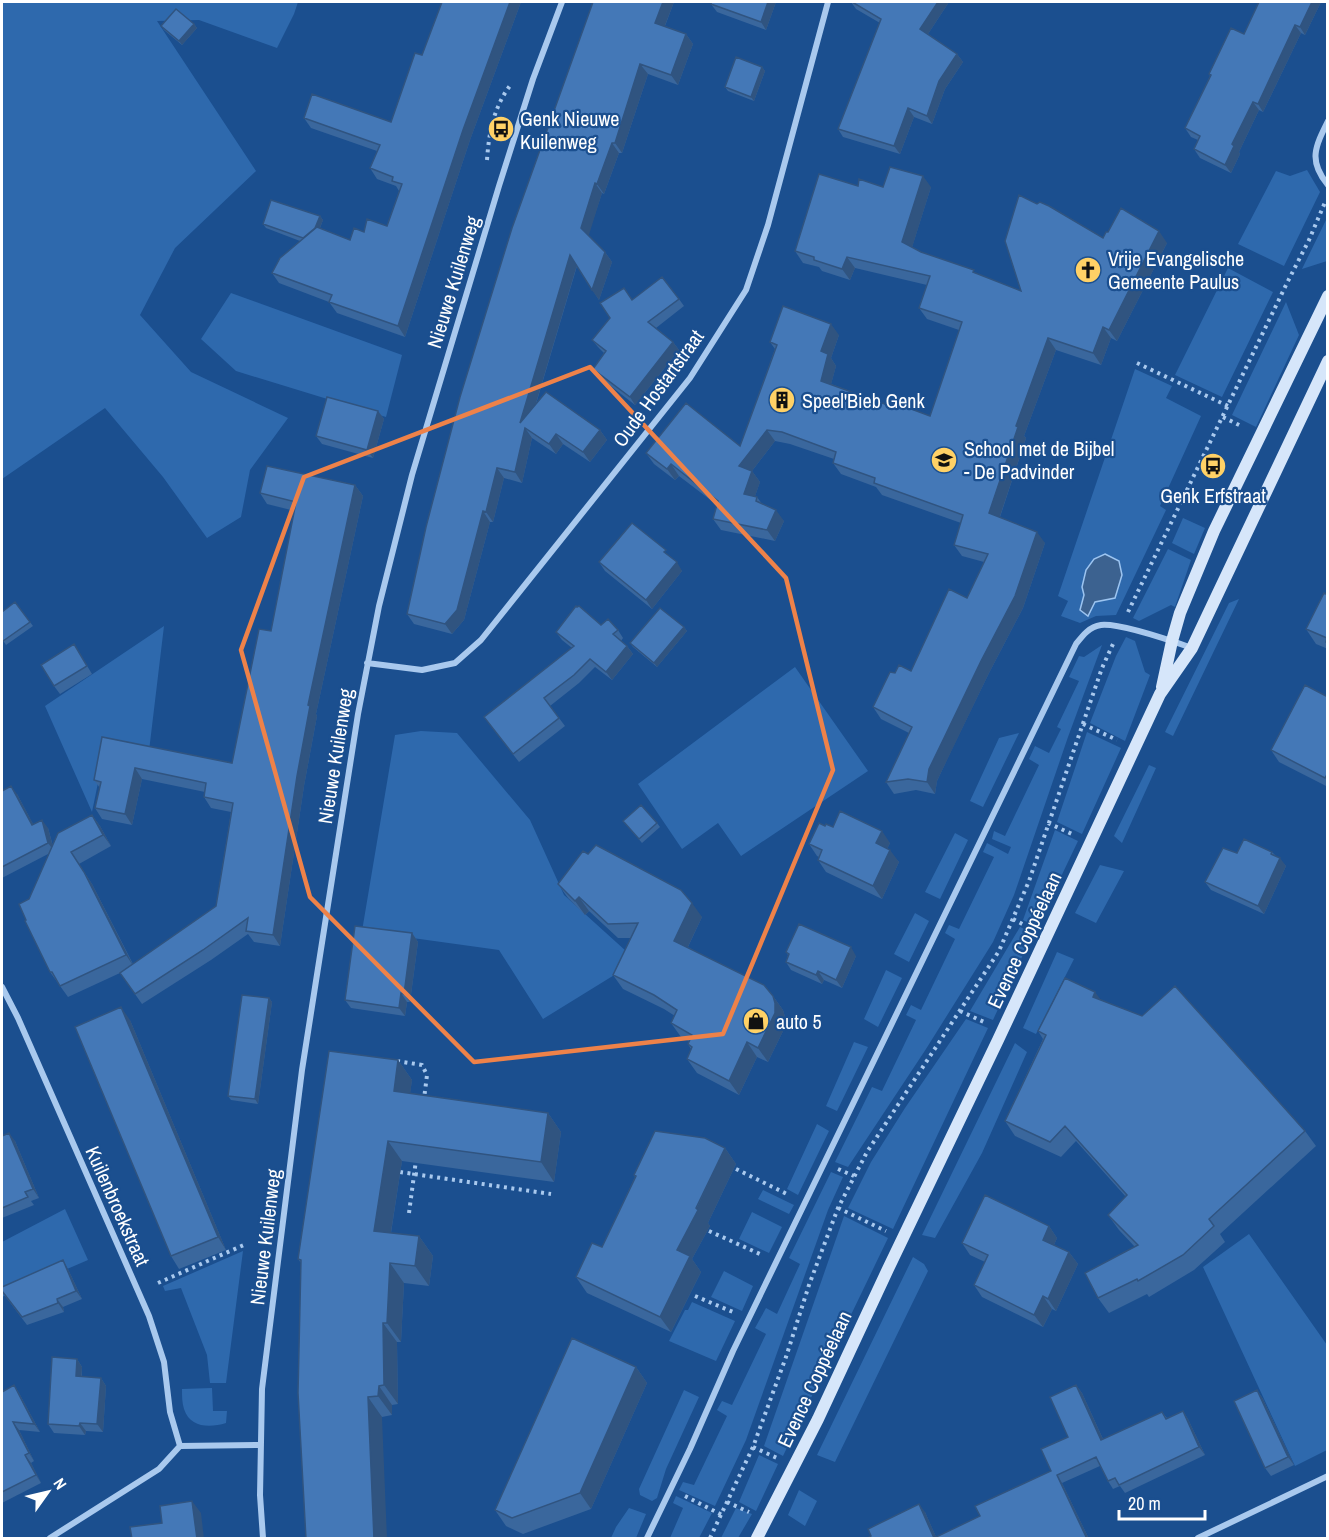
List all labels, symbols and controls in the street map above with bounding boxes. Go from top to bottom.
place label: Genk Nieuwe Kuilenweg [520,105,619,155]
bus stop icon: Genk Nieuwe Kuilenweg [486,114,516,144]
street label: Nieuwe Kuilenweg [420,213,486,351]
place label: Vrije Evangelische Gemeente Paulus [1108,245,1244,295]
church icon: Vrije Evangelische Gemeente Paulus [1073,255,1103,285]
street label: Oude Hostartstraat [606,324,710,452]
building icon: Speel'Bieb Genk [767,385,797,415]
place label: Speel'Bieb Genk [802,387,925,414]
place label: School met de Bijbel - De Padvinder [964,435,1114,485]
school or university icon: School met de Bijbel - De Padvinder [929,445,959,475]
bus stop icon: Genk Erfstraat [1198,451,1228,481]
place label: Genk Erfstraat [1160,482,1266,509]
street label: Nieuwe Kuilenweg [311,686,359,826]
street label: Evence Coppéelaan [981,867,1067,1013]
shop icon: auto 5 [741,1006,771,1036]
place label: auto 5 [776,1008,822,1035]
street label: Kuilenbroekstraat [80,1142,157,1271]
street label: Nieuwe Kuilenweg [243,1167,287,1307]
street label: Evence Coppéelaan [771,1306,857,1452]
north arrow [18,1462,78,1522]
text: N [49,1474,72,1494]
scale bar [1119,1483,1204,1521]
text: 20 m [1128,1491,1161,1516]

